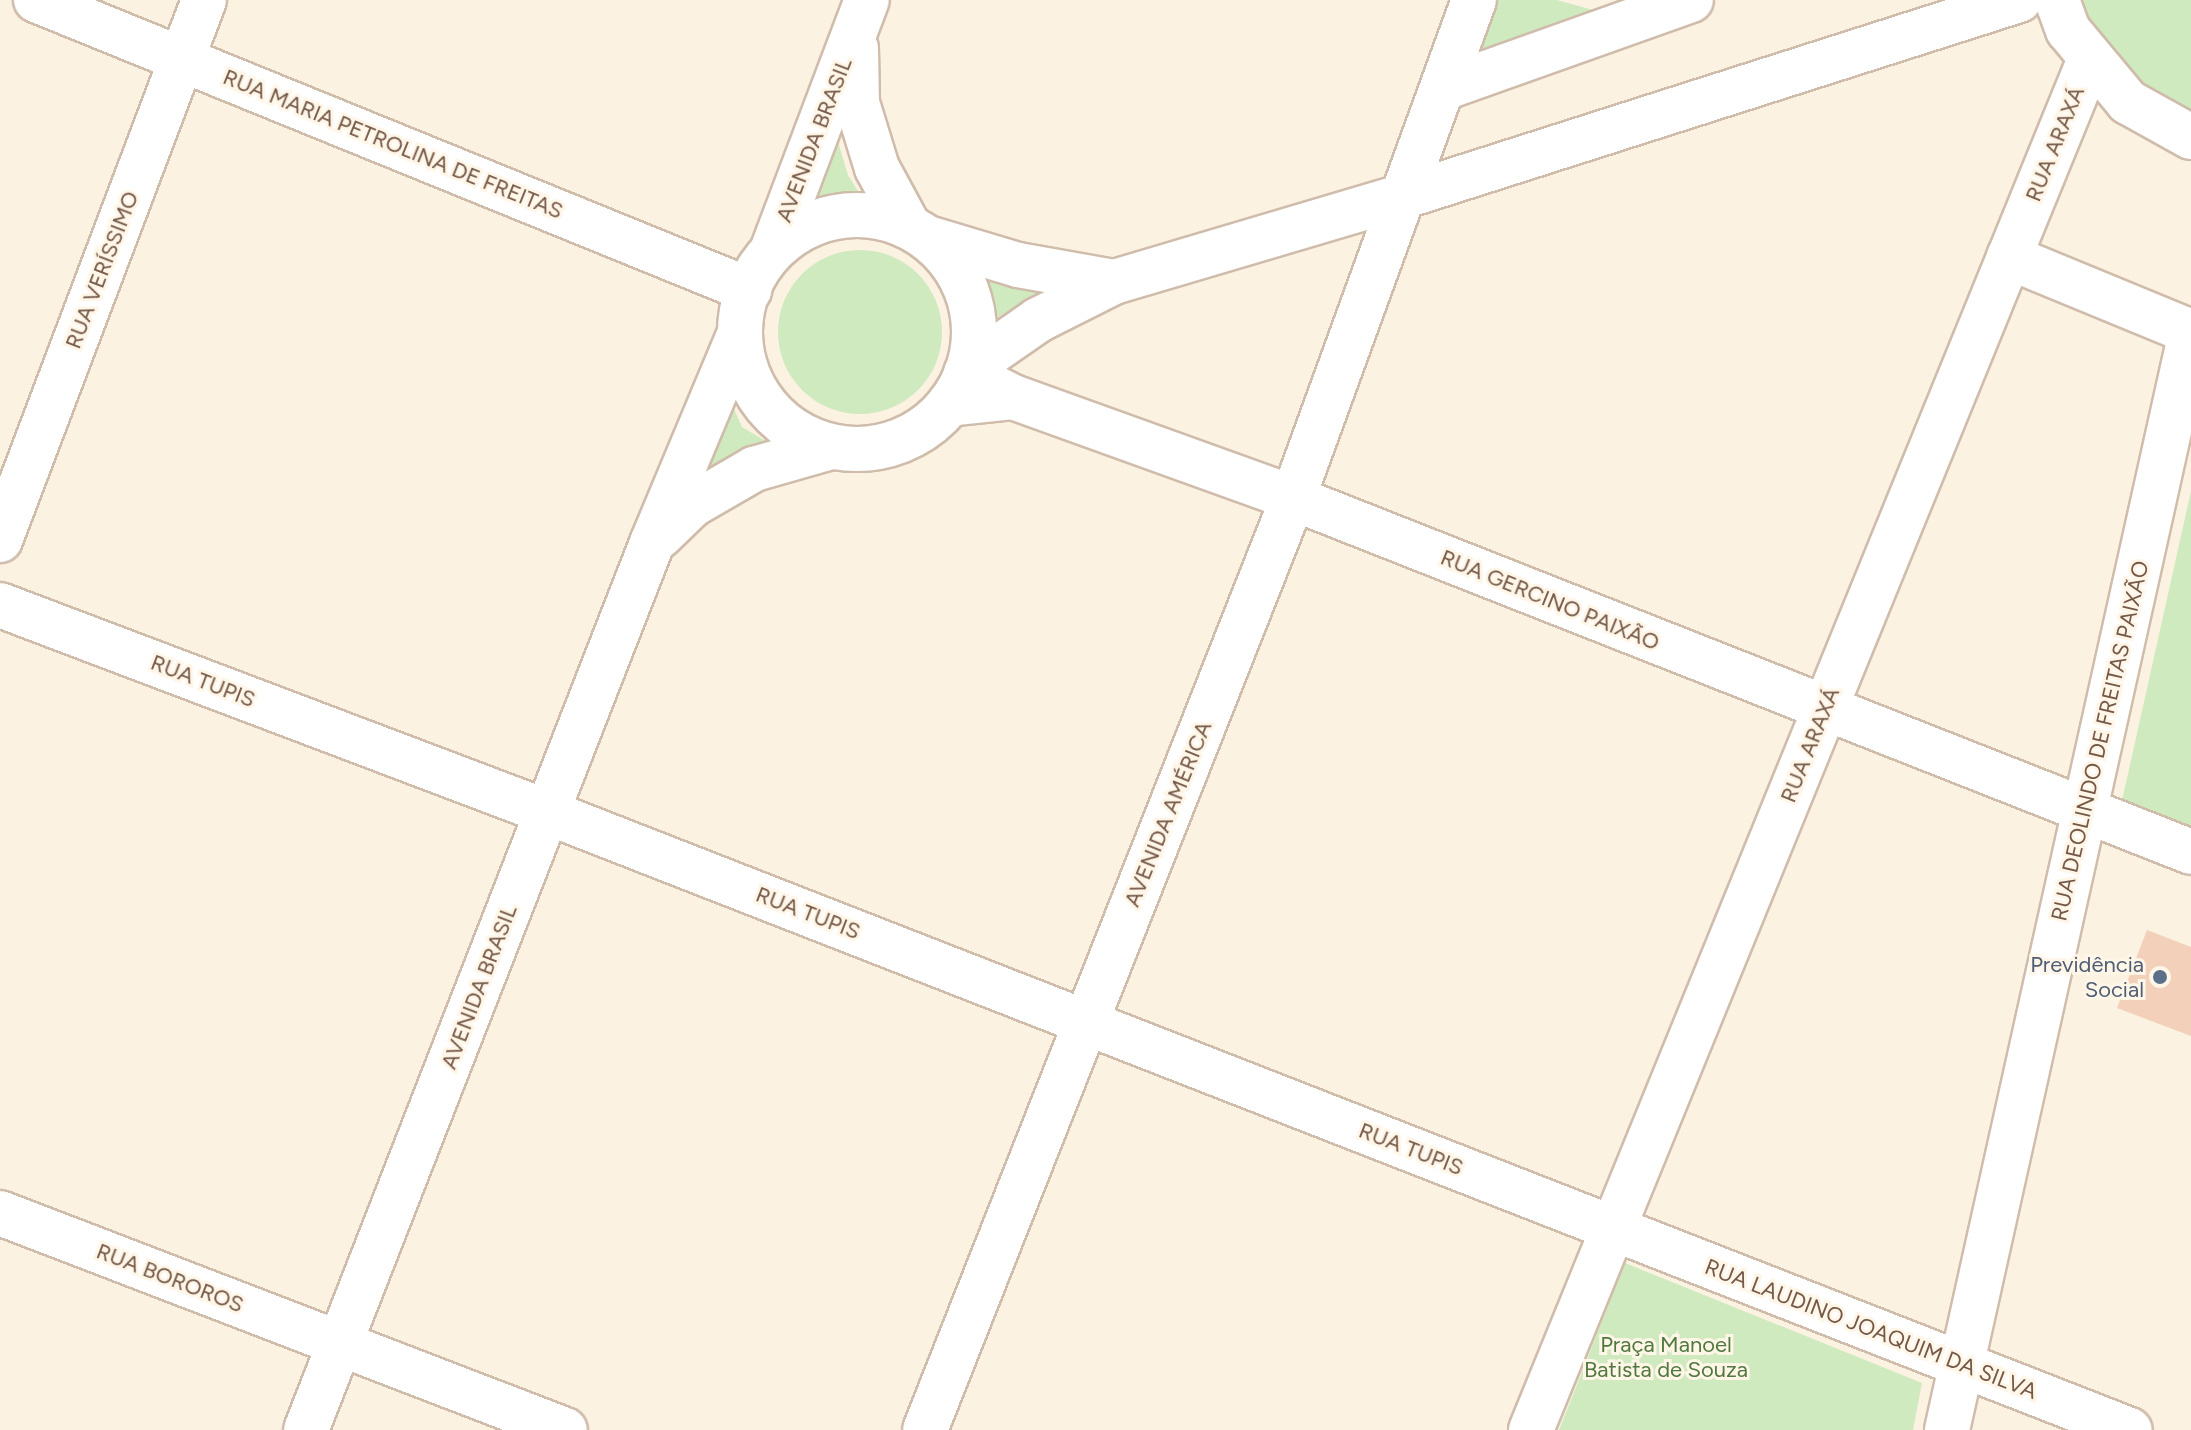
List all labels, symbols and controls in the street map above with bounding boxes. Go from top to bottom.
street label: AVENIDA BRASIL [771,54,857,226]
street label: RUA MARIA PETROLINA DE FREITAS [219,64,567,224]
street label: RUA ARAXÁ [2020,83,2090,205]
street label: RUA VERÍSSIMO [60,188,144,352]
street label: RUA GERCINO PAIXÃO [1437,544,1663,656]
street label: RUA DEOLINDO DE FREITAS PAIXÃO [2046,558,2154,924]
street label: RUA TUPIS [147,649,259,713]
street label: RUA ARAXÁ [1775,684,1845,806]
street label: AVENIDA AMÉRICA [1119,717,1217,911]
street label: RUA TUPIS [752,881,864,945]
street label: AVENIDA BRASIL [436,901,522,1073]
place label: Previdência Social [2030,951,2144,1002]
marker: Previdência Social [2151,968,2169,986]
street label: RUA TUPIS [1355,1117,1467,1181]
street label: RUA BOROROS [93,1238,247,1318]
street label: RUA LAUDINO JOAQUIM DA SILVA [1701,1253,2041,1405]
park label: Praça Manoel Batista de Souza [1584,1331,1748,1382]

